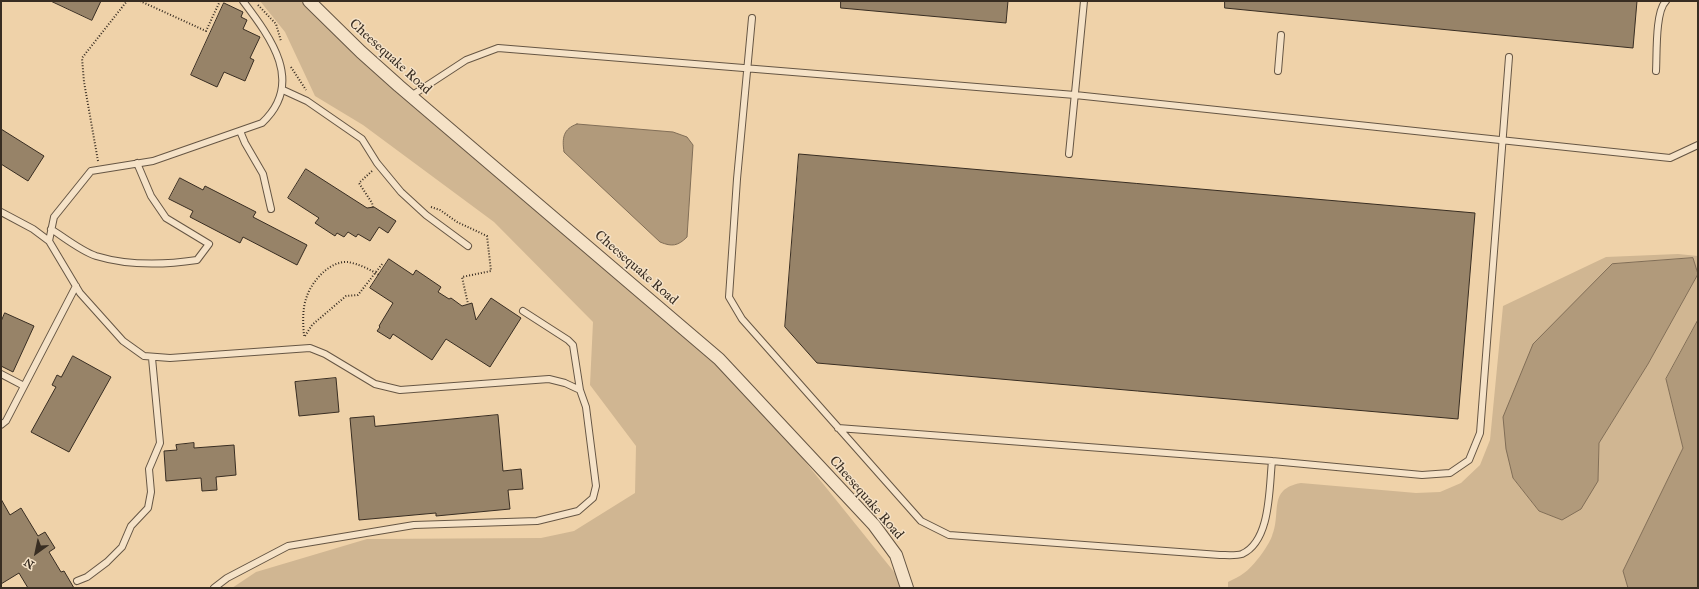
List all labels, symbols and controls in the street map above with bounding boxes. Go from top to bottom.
street label: Cheesequake Road [345,16,435,98]
street label: Cheesequake Road [591,227,681,309]
street label: Cheesequake Road [825,453,907,543]
north arrow [16,533,56,573]
text: N [22,555,37,571]

